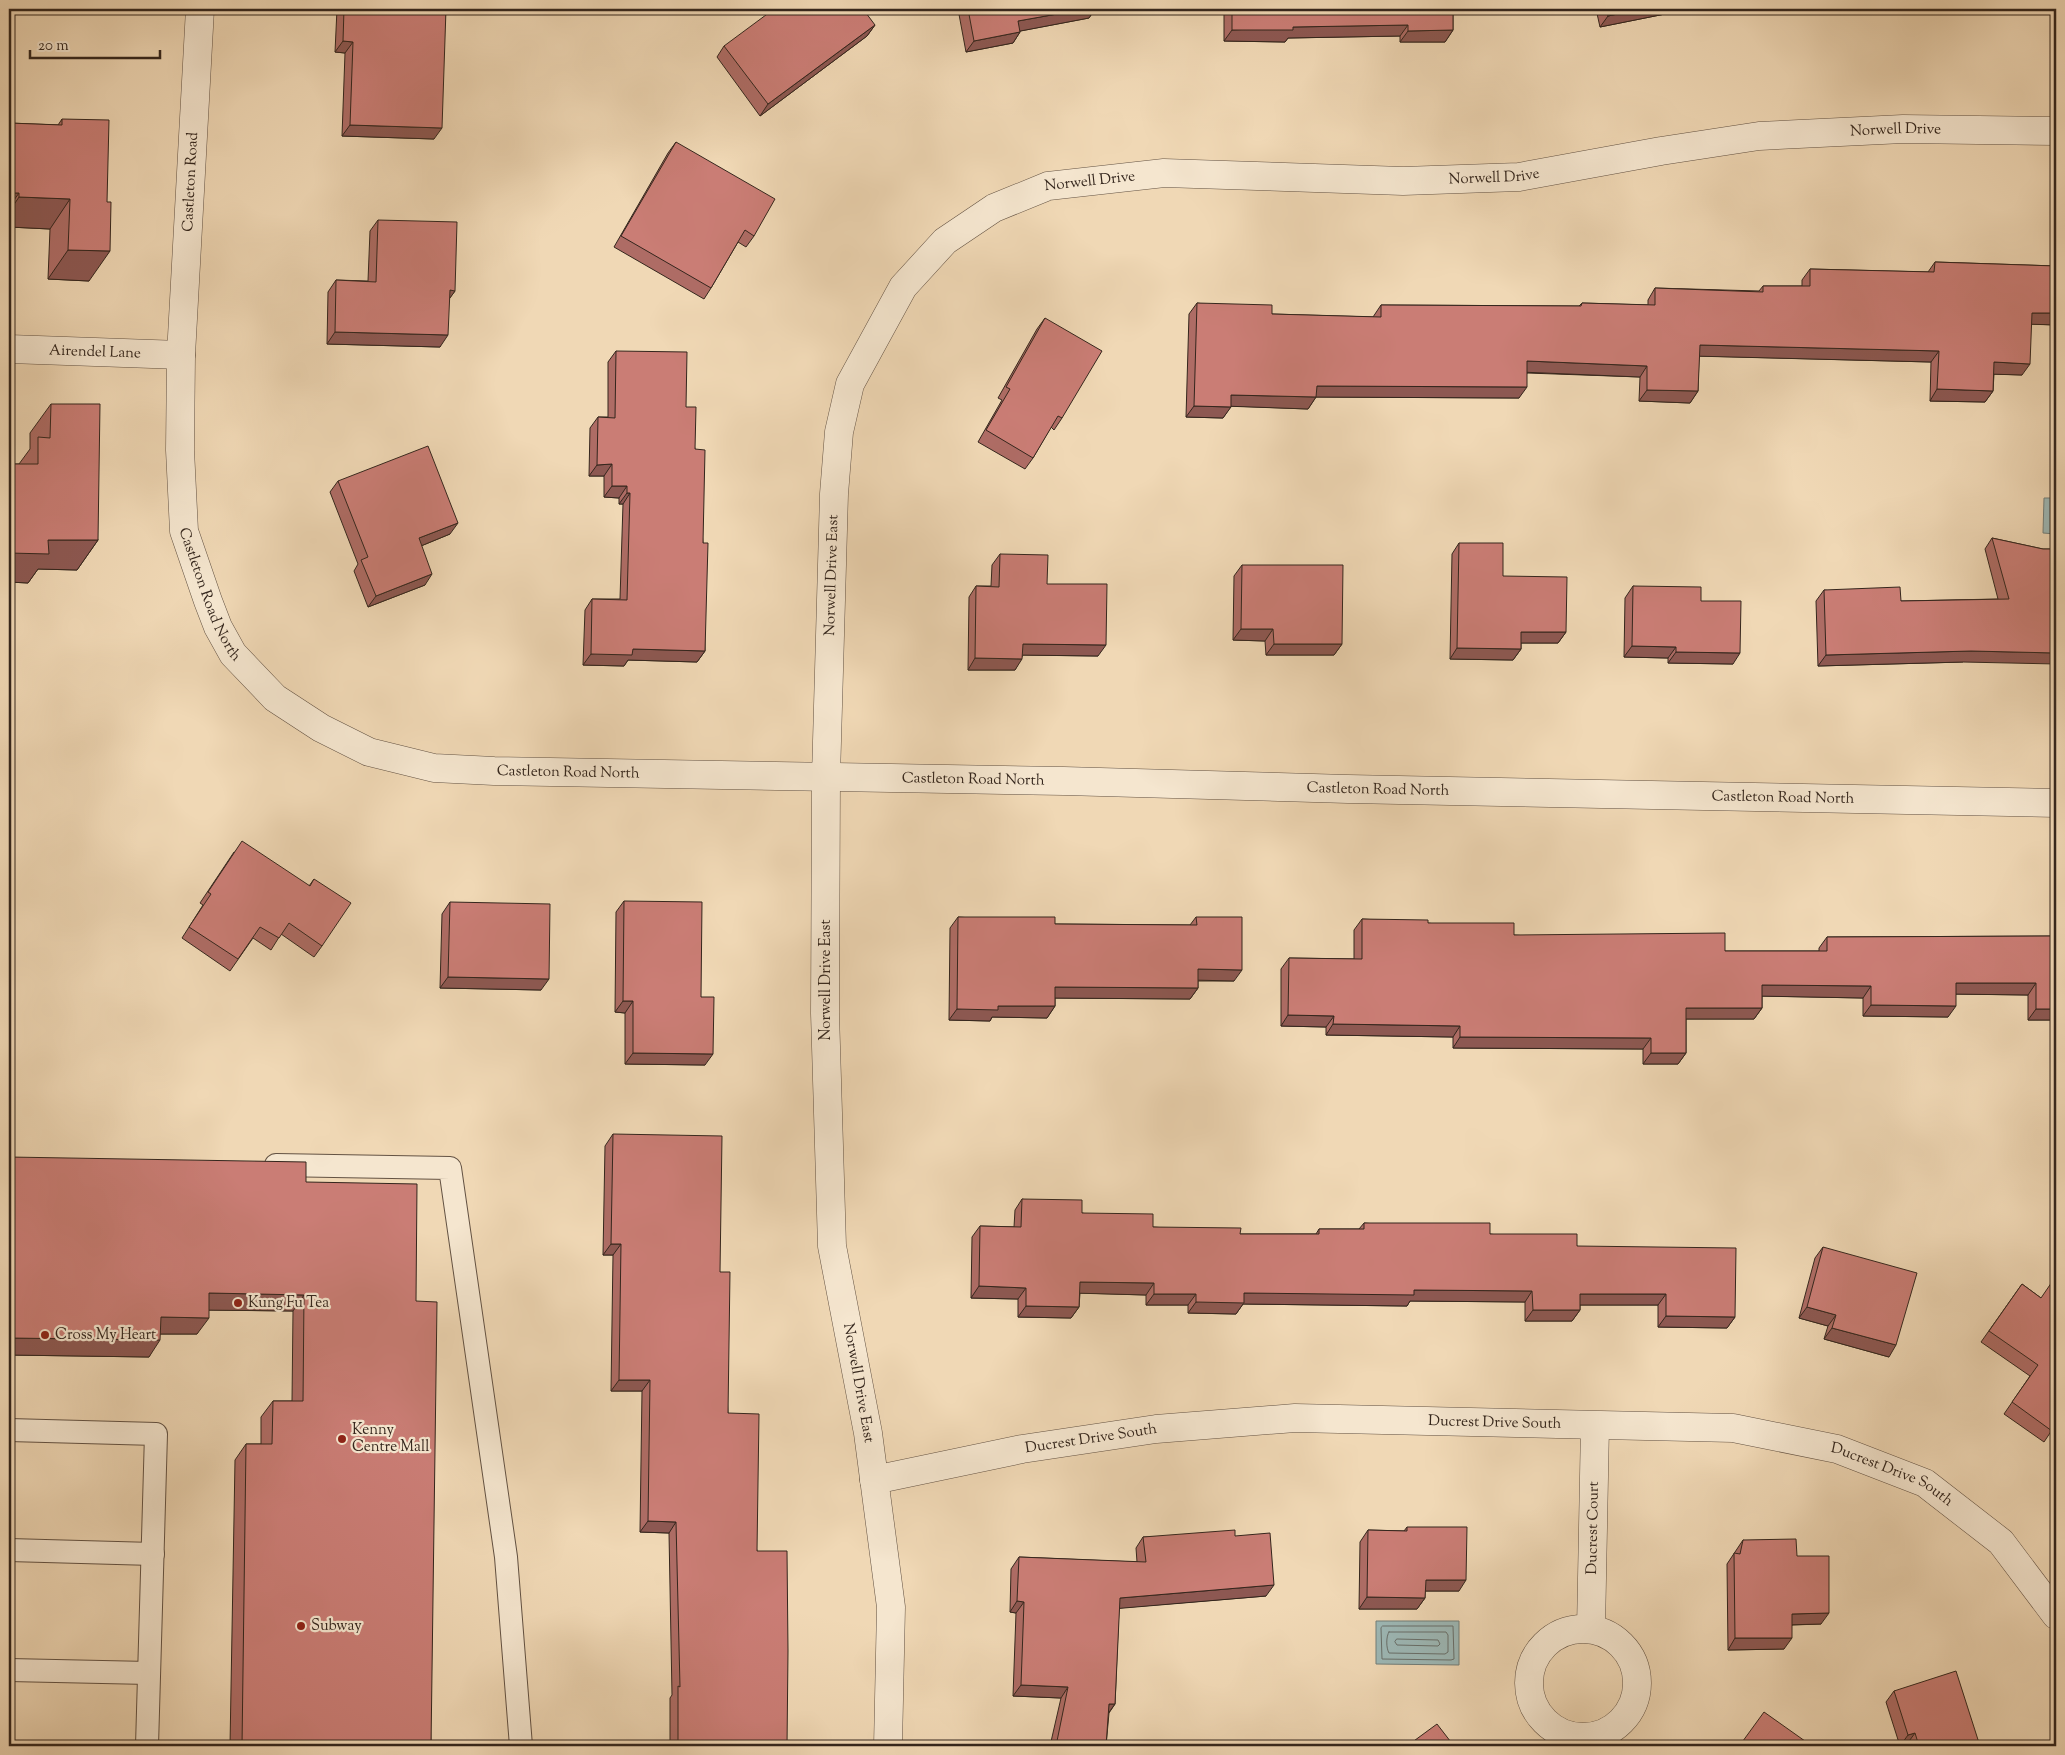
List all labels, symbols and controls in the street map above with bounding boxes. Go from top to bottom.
scale bar [30,28,160,60]
text: 20 m [38,36,69,57]
street label: Norwell Drive [1850,118,1941,142]
street label: Castleton Road [178,131,204,232]
street label: Norwell Drive [1448,163,1541,190]
street label: Norwell Drive [1043,166,1136,197]
street label: Airendel Lane [49,340,141,364]
street label: Norwell Drive East [819,514,844,636]
street label: Castleton Road North [173,525,246,666]
street label: Castleton Road North [497,761,640,784]
street label: Castleton Road North [902,768,1045,791]
street label: Castleton Road North [1306,777,1450,802]
street label: Castleton Road North [1711,786,1855,810]
street label: Norwell Drive East [816,919,837,1041]
place label: Kung Fu Tea [248,1293,329,1314]
marker: Kung Fu Tea [232,1297,244,1309]
street label: Norwell Drive East [837,1322,879,1444]
place label: Cross My Heart [55,1325,156,1346]
marker: Cross My Heart [39,1329,51,1341]
street label: Ducrest Drive South [1428,1411,1562,1435]
street label: Ducrest Drive South [1024,1418,1159,1459]
place label: Kenny Centre Mall [352,1420,429,1458]
marker: Kenny Centre Mall [336,1433,348,1445]
street label: Ducrest Drive South [1829,1438,1958,1512]
street label: Ducrest Court [1582,1481,1604,1575]
place label: Subway [311,1616,362,1637]
marker: Subway [295,1620,307,1632]

